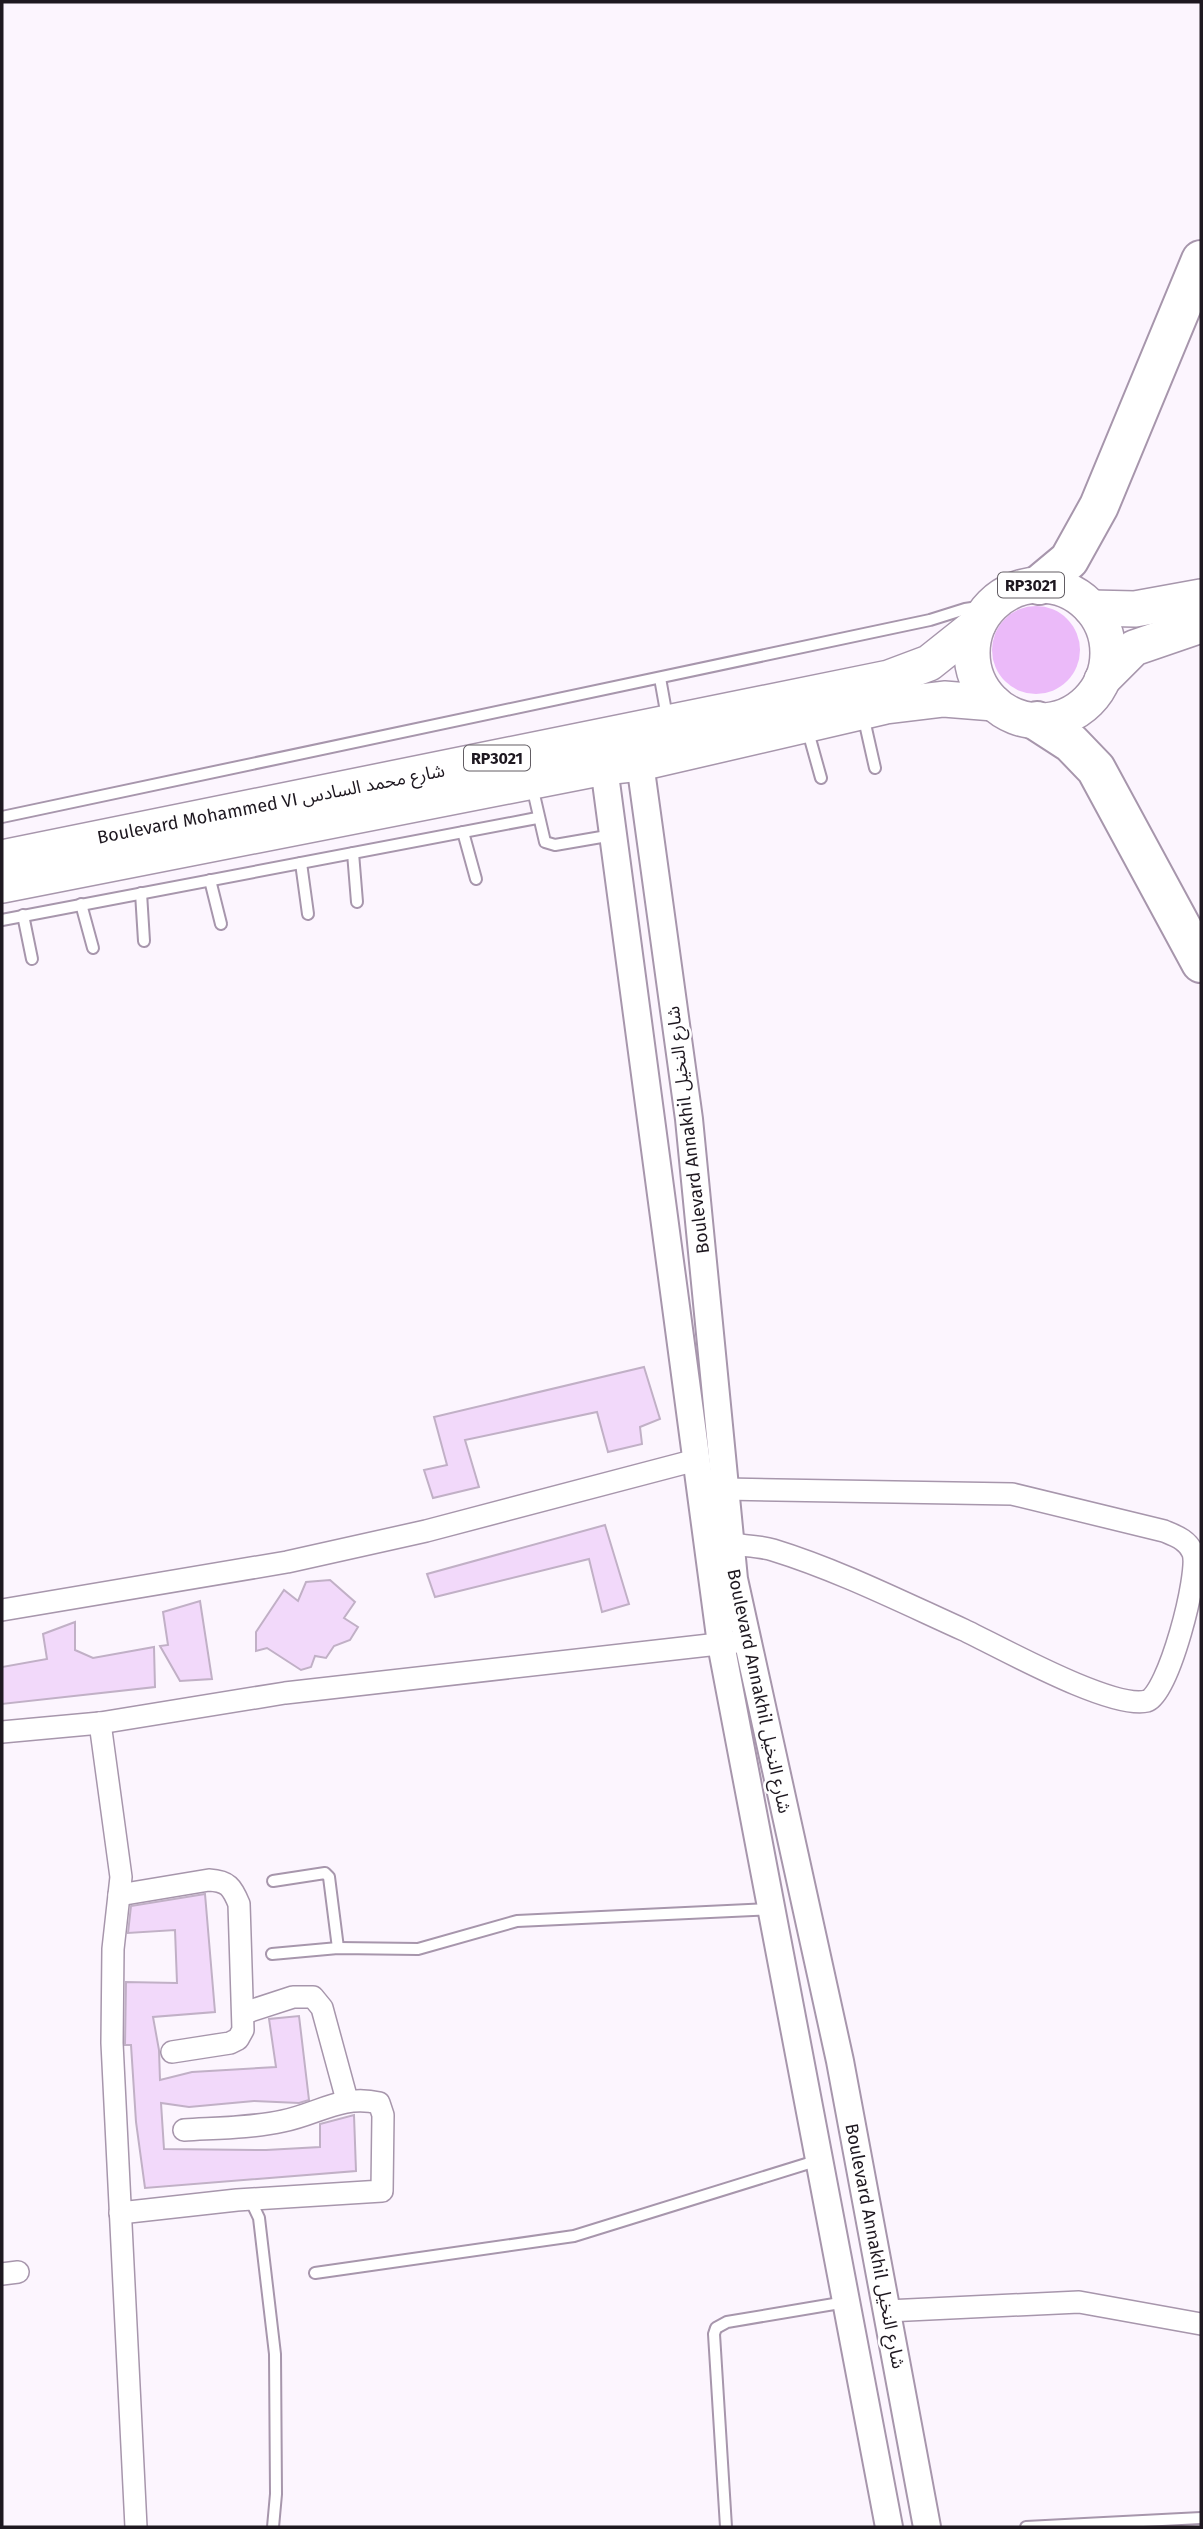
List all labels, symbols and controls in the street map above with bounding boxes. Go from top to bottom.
road number: RP3021 [998,572,1064,598]
road number: RP3021 [464,746,530,771]
street label: Boulevard Mohammed VI شارع محمد السادس [95,759,447,851]
street label: Boulevard Annakhil شارع النخيل [662,1004,717,1255]
street label: Boulevard Annakhil شارع النخيل [719,1567,796,1816]
street label: Boulevard Annakhil شارع النخيل [837,2121,910,2371]

